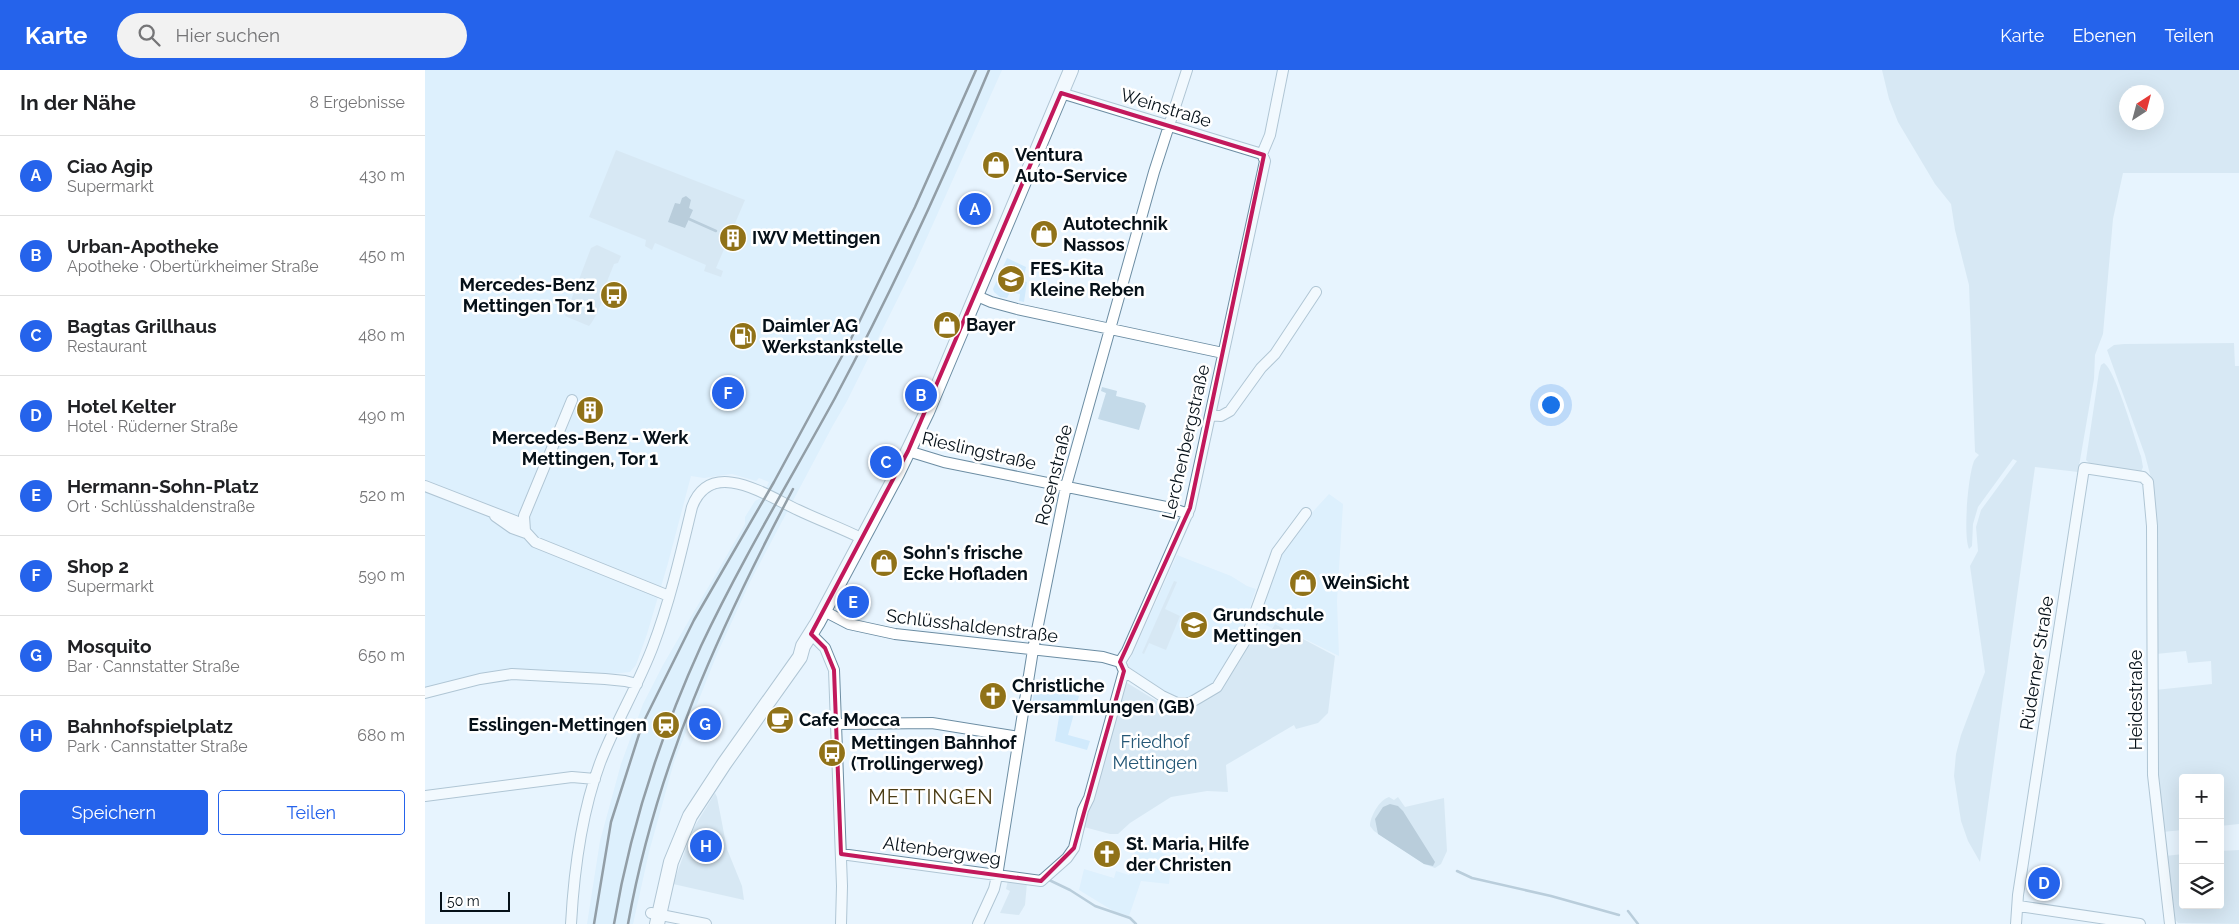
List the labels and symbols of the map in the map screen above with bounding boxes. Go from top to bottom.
street label: Weinstraße [1118,84,1215,131]
north arrow [2119,85,2164,130]
place label: Ventura Auto-Service [1015,144,1128,186]
shop icon: Ventura Auto-Service [981,150,1011,180]
pin: A [959,190,991,228]
place label: Autotechnik Nassos [1063,213,1169,255]
shop icon: Autotechnik Nassos [1029,219,1059,249]
building icon: IWV Mettingen [718,223,748,253]
place label: IWV Mettingen [752,227,880,248]
place label: FES-Kita Kleine Reben [1030,258,1145,300]
school or university icon: FES-Kita Kleine Reben [996,264,1026,294]
place label: Mercedes-Benz Mettingen Tor 1 [460,274,595,316]
bus stop icon: Mercedes-Benz Mettingen Tor 1 [599,280,629,310]
shop icon: Bayer [932,310,962,340]
place label: Bayer [966,314,1016,335]
place label: Daimler AG Werkstankstelle [762,315,903,357]
fuel station icon: Daimler AG Werkstankstelle [728,321,758,351]
street label: Lerchenbergstraße [1157,362,1214,521]
pin: F [712,374,744,412]
pin: B [905,376,937,414]
your location [1538,392,1564,418]
building icon: Mercedes-Benz - Werk Mettingen, Tor 1 [575,395,605,425]
street label: Rosenstraße [1031,422,1076,528]
place label: Mercedes-Benz - Werk Mettingen, Tor 1 [492,427,689,469]
street label: Rieslingstraße [920,427,1039,474]
pin: C [870,443,902,481]
place label: Sohn's frische Ecke Hofladen [903,542,1028,584]
shop icon: Sohn's frische Ecke Hofladen [869,548,899,578]
shop icon: WeinSicht [1288,568,1318,598]
place label: WeinSicht [1322,572,1409,593]
pin: E [837,583,869,621]
street label: Rüderner Straße [2016,594,2058,731]
place label: Grundschule Mettingen [1213,604,1324,646]
street label: Schlüsshaldenstraße [885,605,1060,647]
school or university icon: Grundschule Mettingen [1179,610,1209,640]
street label: Heidestraße [2125,649,2146,750]
place label: Christliche Versammlungen (GB) [1012,675,1195,717]
church icon: Christliche Versammlungen (GB) [978,681,1008,711]
pin: G [689,705,721,743]
cafe icon: Cafe Mocca [765,705,795,735]
place label: Cafe Mocca [799,709,900,730]
station icon: Esslingen-Mettingen [651,710,681,740]
place label: Esslingen-Mettingen [468,714,647,735]
park label: Friedhof Mettingen [1113,731,1197,773]
place label: Mettingen Bahnhof (Trollingerweg) [851,732,1018,774]
bus stop icon: Mettingen Bahnhof (Trollingerweg) [817,738,847,768]
district label: METTINGEN [868,785,994,809]
pin: H [690,827,722,865]
street label: Altenbergweg [882,832,1002,869]
place label: St. Maria, Hilfe der Christen [1126,833,1249,875]
church icon: St. Maria, Hilfe der Christen [1092,839,1122,869]
pin: D [2028,864,2060,902]
scale bar [440,889,510,912]

